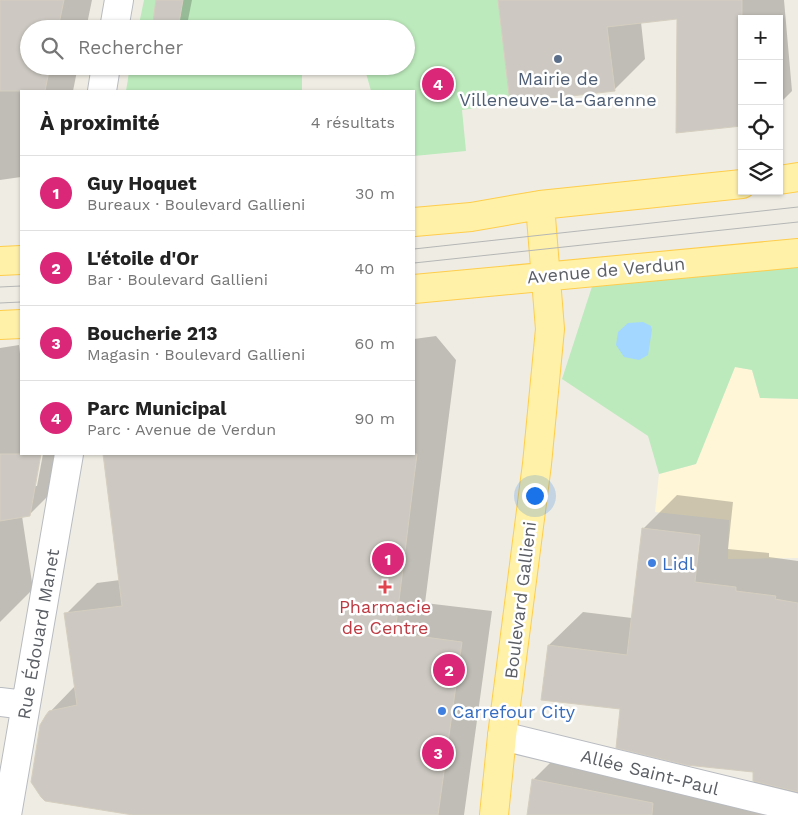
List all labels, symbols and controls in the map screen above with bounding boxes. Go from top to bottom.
map controls [738,15,783,195]
button: + [738,15,783,60]
search box [20,20,415,75]
icon: search [38,34,66,62]
text: Rechercher [78,36,183,59]
marker: Mairie de Villeneuve-la-Garenne [552,53,564,65]
button: − [738,60,783,105]
pin: 4 [422,65,454,103]
place label: Mairie de Villeneuve-la-Garenne [459,68,657,110]
button: locate [738,105,783,150]
text: À proximité [40,110,160,135]
text: 4 résultats [311,113,395,132]
button: layers [738,150,783,195]
text: Guy Hoquet [87,172,197,195]
text: 1 [53,184,59,203]
text: 30 m [355,184,395,203]
text: Bureaux · Boulevard Gallieni [87,195,305,214]
text: L'étoile d'Or [87,247,198,270]
street label: Avenue de Verdun [526,253,686,287]
text: 2 [51,259,61,278]
text: 40 m [355,259,395,278]
text: Bar · Boulevard Gallieni [87,270,268,289]
text: Boucherie 213 [87,322,218,345]
text: 3 [51,334,61,353]
text: 60 m [355,334,395,353]
text: Magasin · Boulevard Gallieni [87,345,305,364]
text: Parc Municipal [87,397,227,420]
text: 4 [51,409,61,428]
text: 90 m [354,409,395,428]
text: Parc · Avenue de Verdun [87,420,276,439]
your location [522,483,548,509]
street label: Boulevard Gallieni [500,520,540,680]
pin: 1 [372,540,404,578]
street label: Rue Édouard Manet [13,547,63,721]
place label: Lidl [662,553,695,574]
marker: Lidl [646,557,658,569]
marker: Pharmacie de Centre [379,581,391,593]
place label: Pharmacie de Centre [339,596,431,638]
pin: 2 [433,651,465,689]
place label: Carrefour City [452,701,576,722]
marker: Carrefour City [436,705,448,717]
pin: 3 [422,734,454,772]
street label: Allée Saint-Paul [579,745,722,799]

